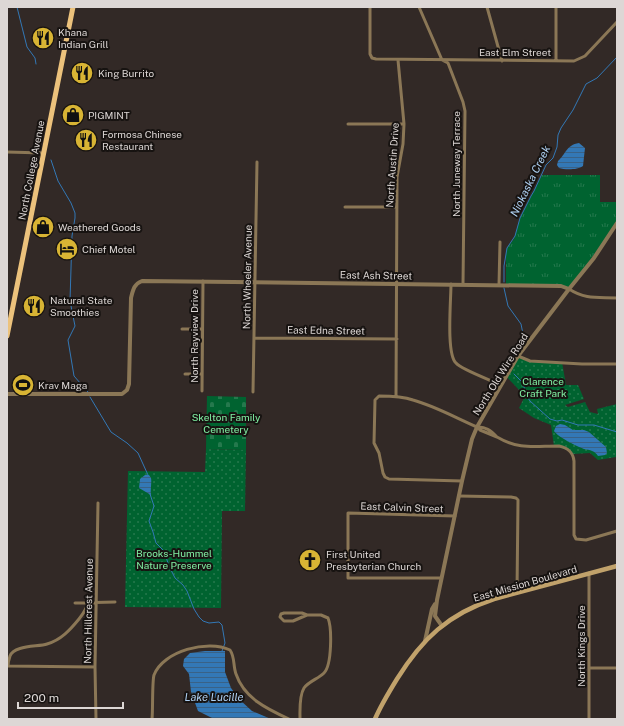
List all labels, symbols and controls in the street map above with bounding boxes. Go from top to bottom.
restaurant icon: Khana Indian Grill [30,25,56,51]
place label: Khana Indian Grill [58,26,109,50]
street label: East Elm Street [479,46,551,58]
restaurant icon: King Burrito [69,60,95,86]
place label: King Burrito [98,67,154,79]
shop icon: PIGMINT [60,102,86,128]
place label: PIGMINT [88,109,130,121]
street label: North Juneway Terrace [450,111,462,217]
street label: North College Avenue [15,119,47,221]
street label: North Austin Drive [383,122,401,208]
restaurant icon: Formosa Chinese Restaurant [73,127,99,153]
place label: Formosa Chinese Restaurant [102,128,182,152]
water label: Niokaska Creek [508,144,552,218]
shop icon: Weathered Goods [30,214,56,240]
place label: Weathered Goods [58,221,141,233]
street label: North Wheeler Avenue [240,224,254,329]
hotel icon: Chief Motel [54,236,80,262]
place label: Chief Motel [82,243,136,255]
street label: East Ash Street [340,268,412,282]
street label: North Rayview Drive [188,289,200,383]
restaurant icon: Natural State Smoothies [21,293,47,319]
place label: Natural State Smoothies [50,294,113,318]
street label: East Edna Street [287,323,365,337]
street label: North Old Wire Road [470,331,530,417]
sports icon: Krav Maga [10,372,36,398]
park label: Clarence Craft Park [519,375,567,399]
place label: Krav Maga [38,379,87,391]
park label: Skelton Family Cemetery [192,411,261,435]
street label: East Calvin Street [360,500,444,514]
park label: Brooks-Hummel Nature Preserve [136,547,212,571]
church icon: First United Presbyterian Church [297,547,323,573]
place label: First United Presbyterian Church [326,548,421,572]
street label: North Hillcrest Avenue [81,558,95,664]
street label: East Mission Boulevard [472,562,578,604]
street label: North Kings Drive [575,605,587,687]
scale bar [18,684,123,710]
text: 200 m [24,691,59,705]
water label: Lake Lucille [185,691,244,703]

